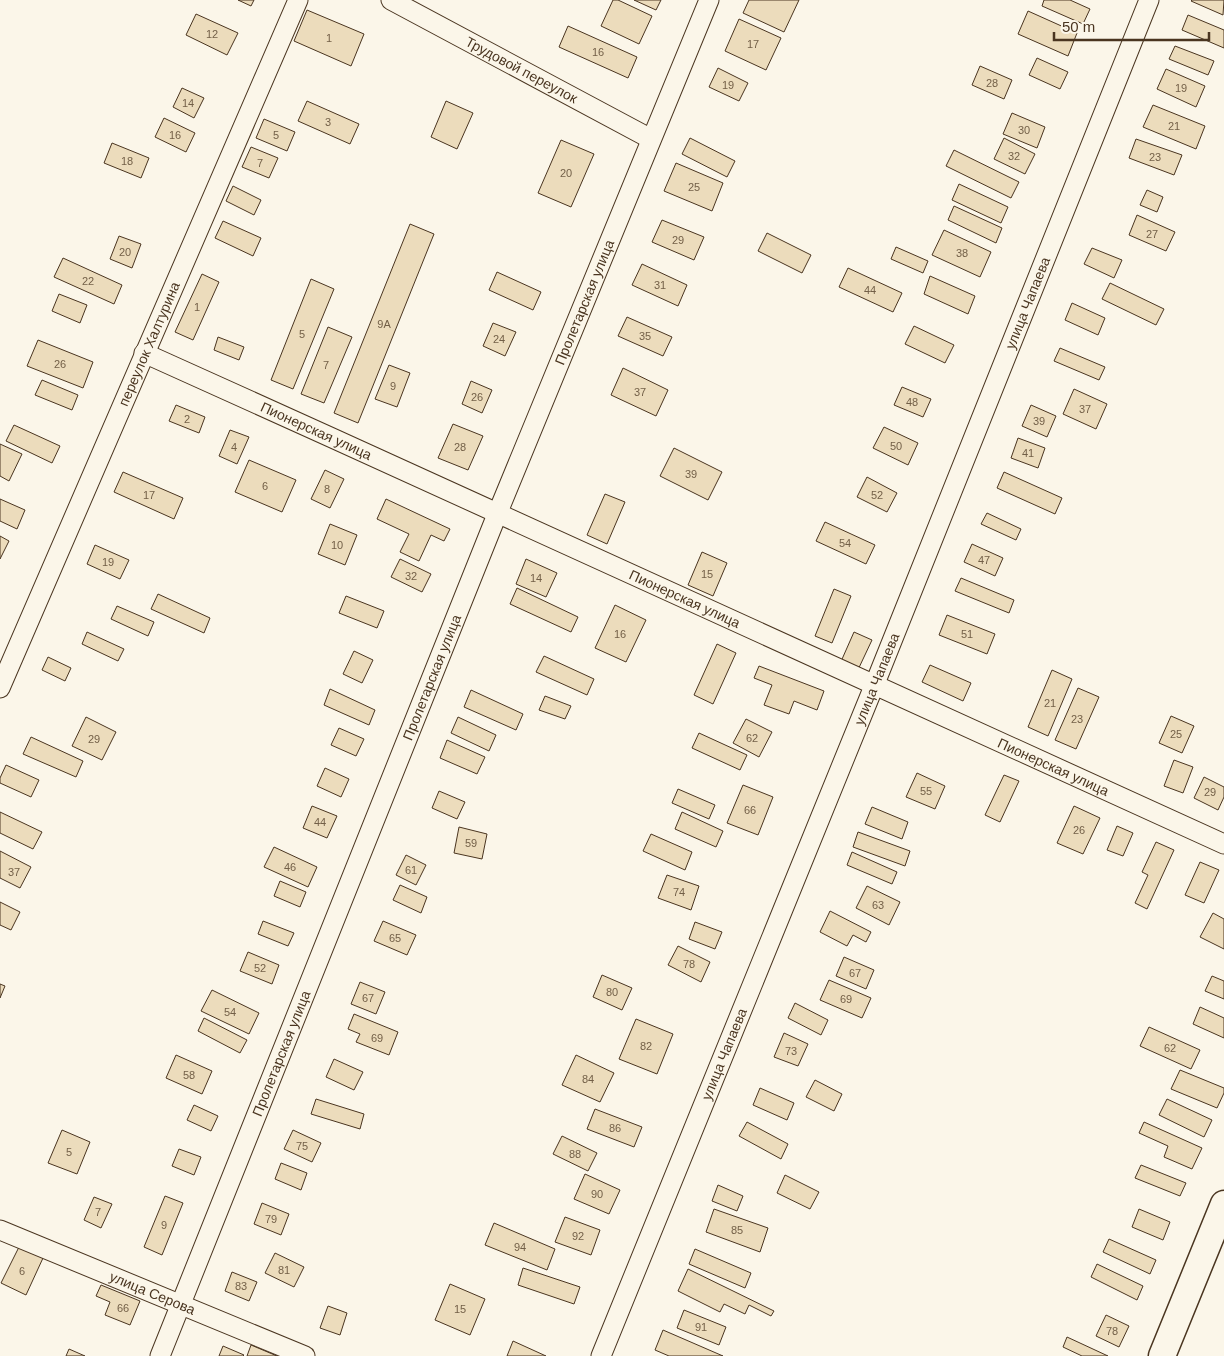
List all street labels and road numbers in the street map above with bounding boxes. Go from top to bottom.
street label: Трудовой переулок [463,33,581,107]
street label: Пролетарская улица [552,237,617,367]
street label: улица Чапаева [1002,255,1053,351]
street label: переулок Халтурина [115,279,183,408]
street label: Пионерская улица [258,399,375,463]
street label: Пионерская улица [627,566,743,631]
street label: Пролетарская улица [399,612,464,743]
street label: улица Чапаева [851,630,902,727]
street label: Пионерская улица [995,735,1112,799]
street label: Пролетарская улица [249,988,314,1119]
street label: улица Чапаева [698,1006,750,1102]
street label: улица Серова [107,1268,198,1318]

